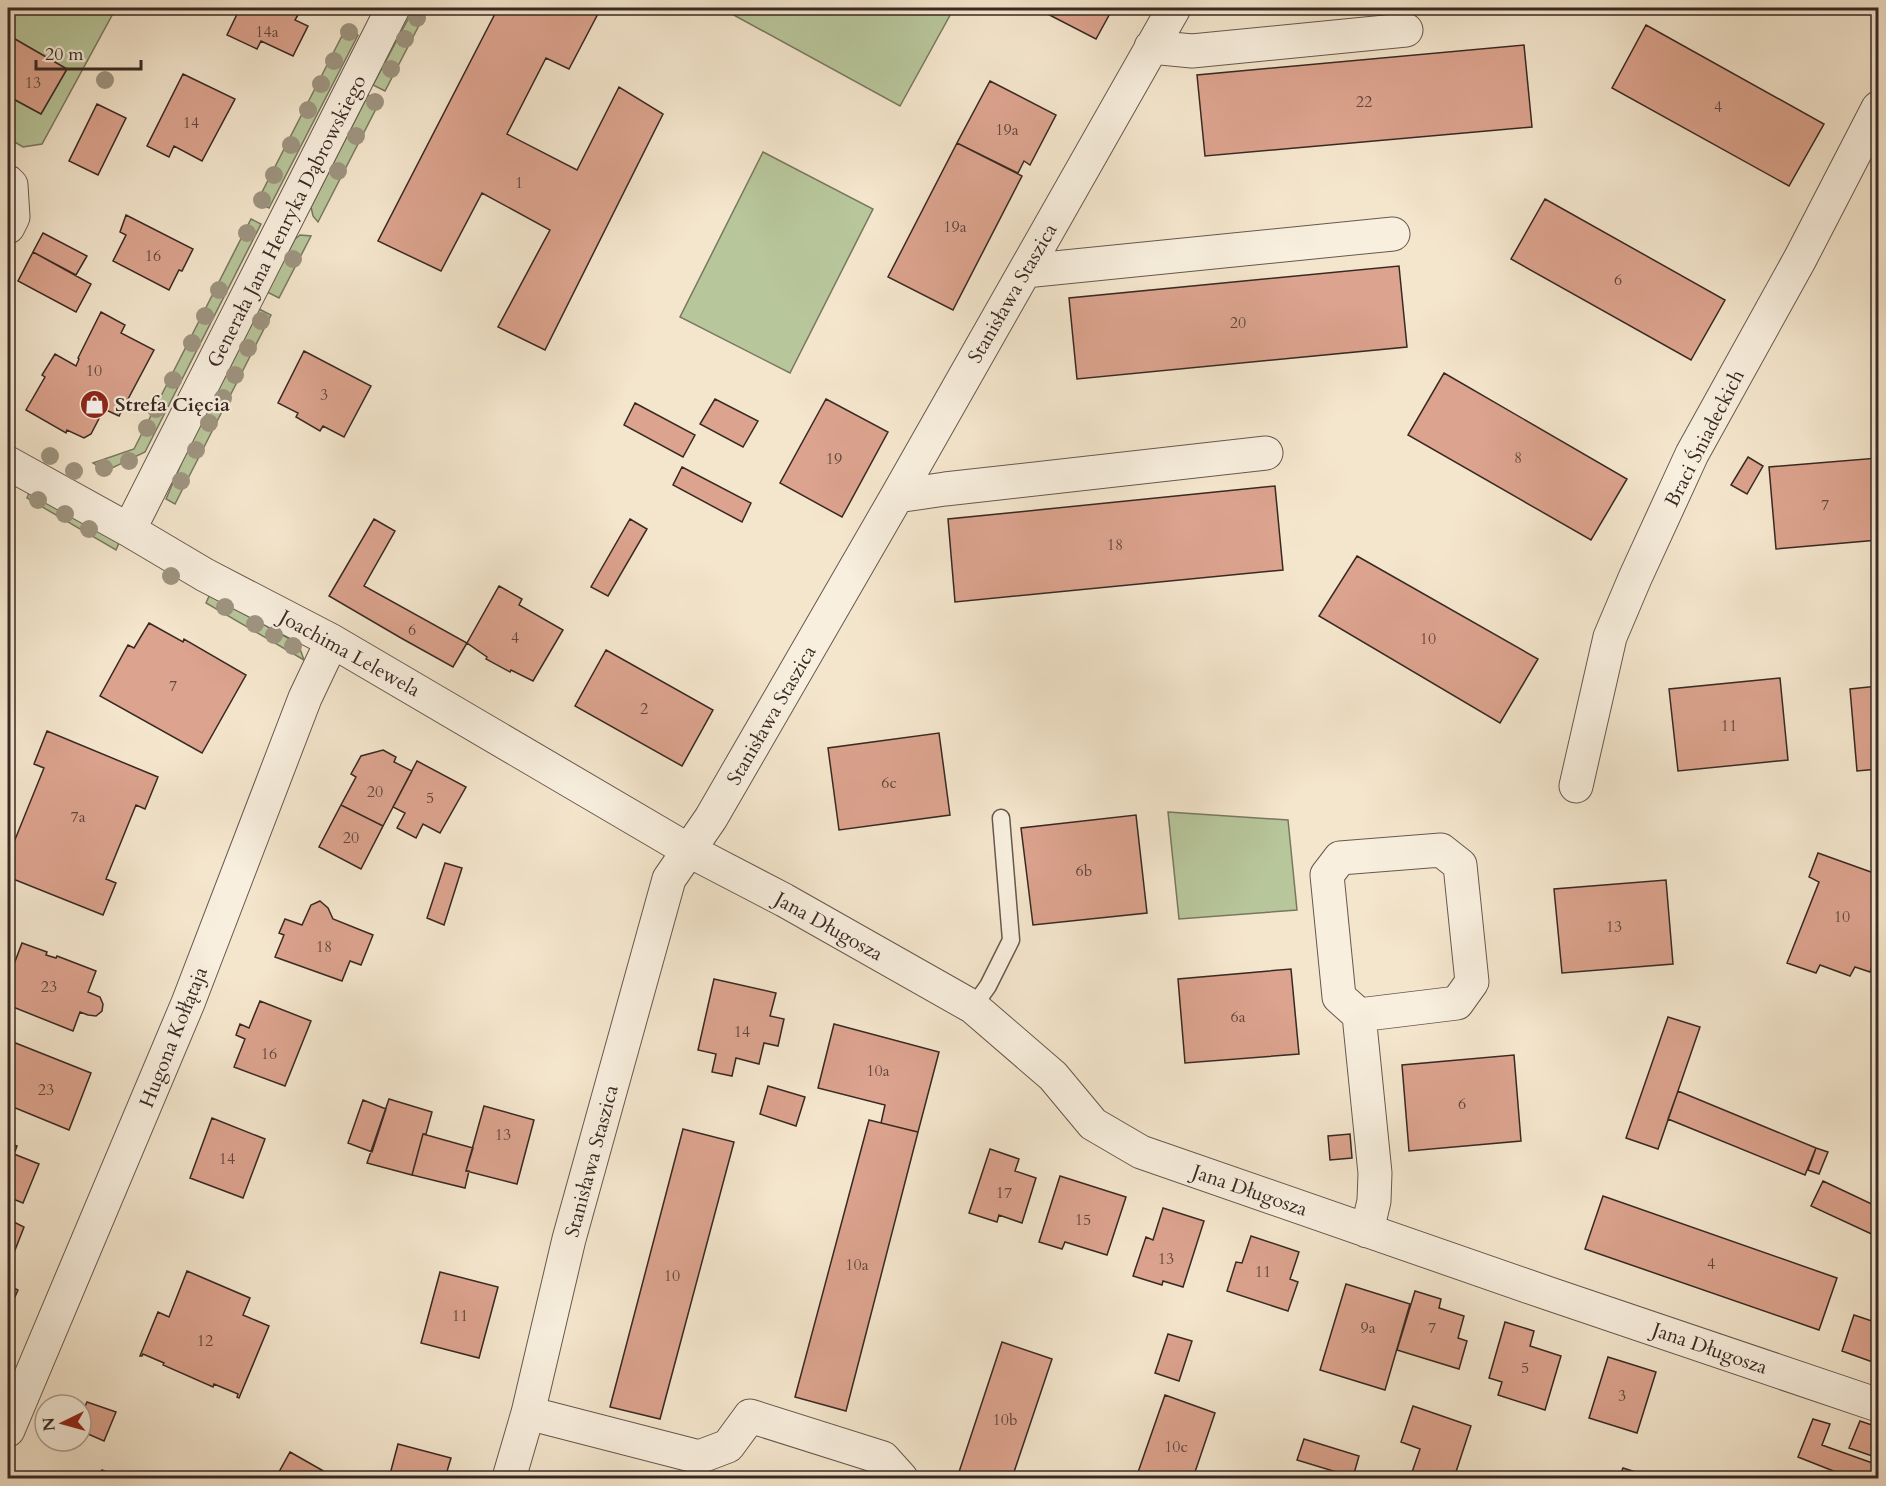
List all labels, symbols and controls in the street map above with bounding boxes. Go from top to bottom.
house number: 14a [255,21,279,43]
scale bar [36,33,141,71]
text: 20 m [45,42,84,67]
street label: Generała Jana Henryka Dąbrowskiego [201,70,372,372]
house number: 13 [25,72,41,94]
house number: 22 [1356,91,1372,113]
house number: 4 [1714,96,1722,118]
house number: 14 [183,112,199,134]
house number: 19a [995,119,1019,141]
house number: 1 [515,172,523,194]
house number: 19a [943,216,967,238]
street label: Stanisława Staszica [962,218,1064,368]
house number: 16 [145,245,161,267]
house number: 6 [1614,269,1622,291]
house number: 20 [1230,312,1246,334]
house number: 10 [86,360,102,382]
street label: Braci Śniadeckich [1658,365,1751,511]
house number: 3 [320,384,328,406]
shop icon: Strefa Cięcia [78,388,110,420]
place label: Strefa Cięcia [115,391,230,418]
house number: 8 [1514,447,1522,469]
house number: 19 [826,448,842,470]
house number: 7 [1821,494,1829,516]
house number: 18 [1107,534,1123,556]
street label: Joachima Lelewela [272,602,425,703]
house number: 6 [408,619,416,641]
house number: 4 [511,627,519,649]
house number: 10 [1420,628,1436,650]
street label: Stanisława Staszica [721,640,823,790]
house number: 7 [169,675,177,697]
house number: 2 [640,698,648,720]
house number: 11 [1721,715,1737,737]
house number: 6c [881,772,897,794]
house number: 20 [367,781,383,803]
house number: 5 [426,787,434,809]
house number: 7a [70,806,86,828]
house number: 20 [343,827,359,849]
house number: 6b [1076,860,1092,882]
street label: Jana Długosza [767,884,888,967]
house number: 10 [1834,906,1850,928]
house number: 13 [1606,916,1622,938]
house number: 18 [316,936,332,958]
street label: Hugona Kołłątaja [133,962,214,1112]
house number: 23 [41,976,57,998]
house number: 6a [1230,1006,1246,1028]
house number: 14 [734,1021,750,1043]
house number: 16 [261,1043,277,1065]
house number: 10a [866,1060,890,1082]
house number: 23 [38,1079,54,1101]
street label: Stanisława Staszica [558,1082,625,1240]
house number: 6 [1458,1093,1466,1115]
house number: 13 [495,1124,511,1146]
house number: 14 [219,1148,235,1170]
street label: Jana Długosza [1186,1157,1311,1223]
house number: 17 [996,1182,1012,1204]
house number: 15 [1075,1209,1091,1231]
house number: 13 [1158,1248,1174,1270]
house number: 4 [1707,1253,1715,1275]
house number: 10a [845,1254,869,1276]
house number: 11 [1255,1261,1271,1283]
house number: 10 [664,1265,680,1287]
house number: 11 [452,1305,468,1327]
street label: Jana Długosza [1646,1315,1771,1381]
house number: 9a [1360,1317,1376,1339]
house number: 7 [1428,1317,1436,1339]
house number: 12 [197,1330,213,1352]
house number: 5 [1521,1357,1529,1379]
house number: 3 [1618,1385,1626,1407]
north arrow [33,1393,93,1453]
house number: 10b [993,1409,1017,1431]
text: N [37,1416,61,1432]
house number: 10c [1164,1436,1188,1458]

